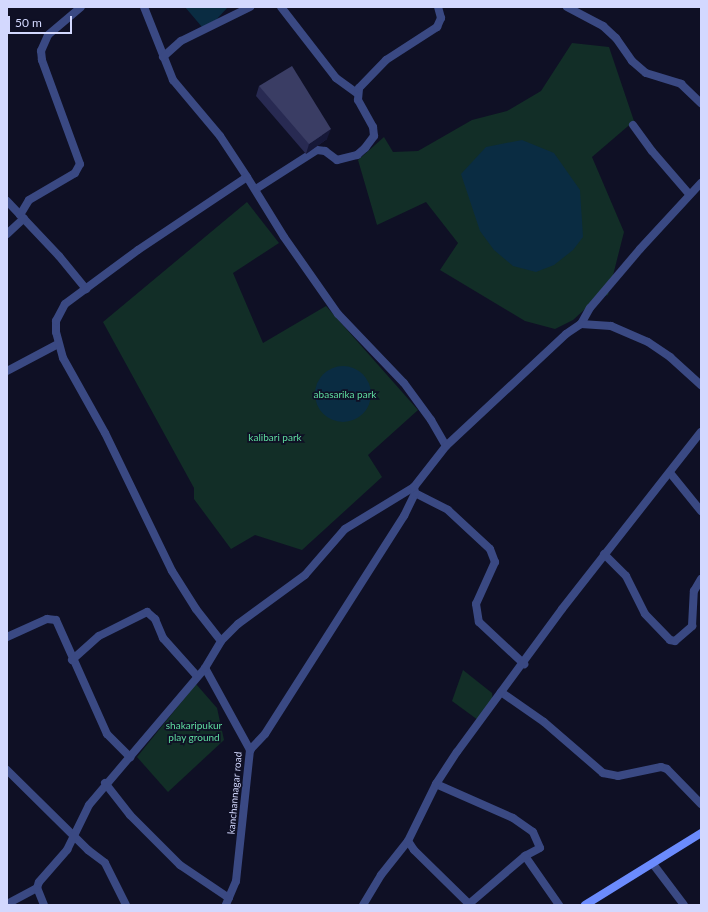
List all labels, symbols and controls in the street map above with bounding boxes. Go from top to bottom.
scale bar [10,8,74,34]
text: 50 m [15,15,42,30]
park label: abasarika park [314,389,376,401]
park label: kalibari park [248,432,302,444]
park label: shakaripukur play ground [166,719,222,742]
street label: kanchannagar road [225,751,245,835]

